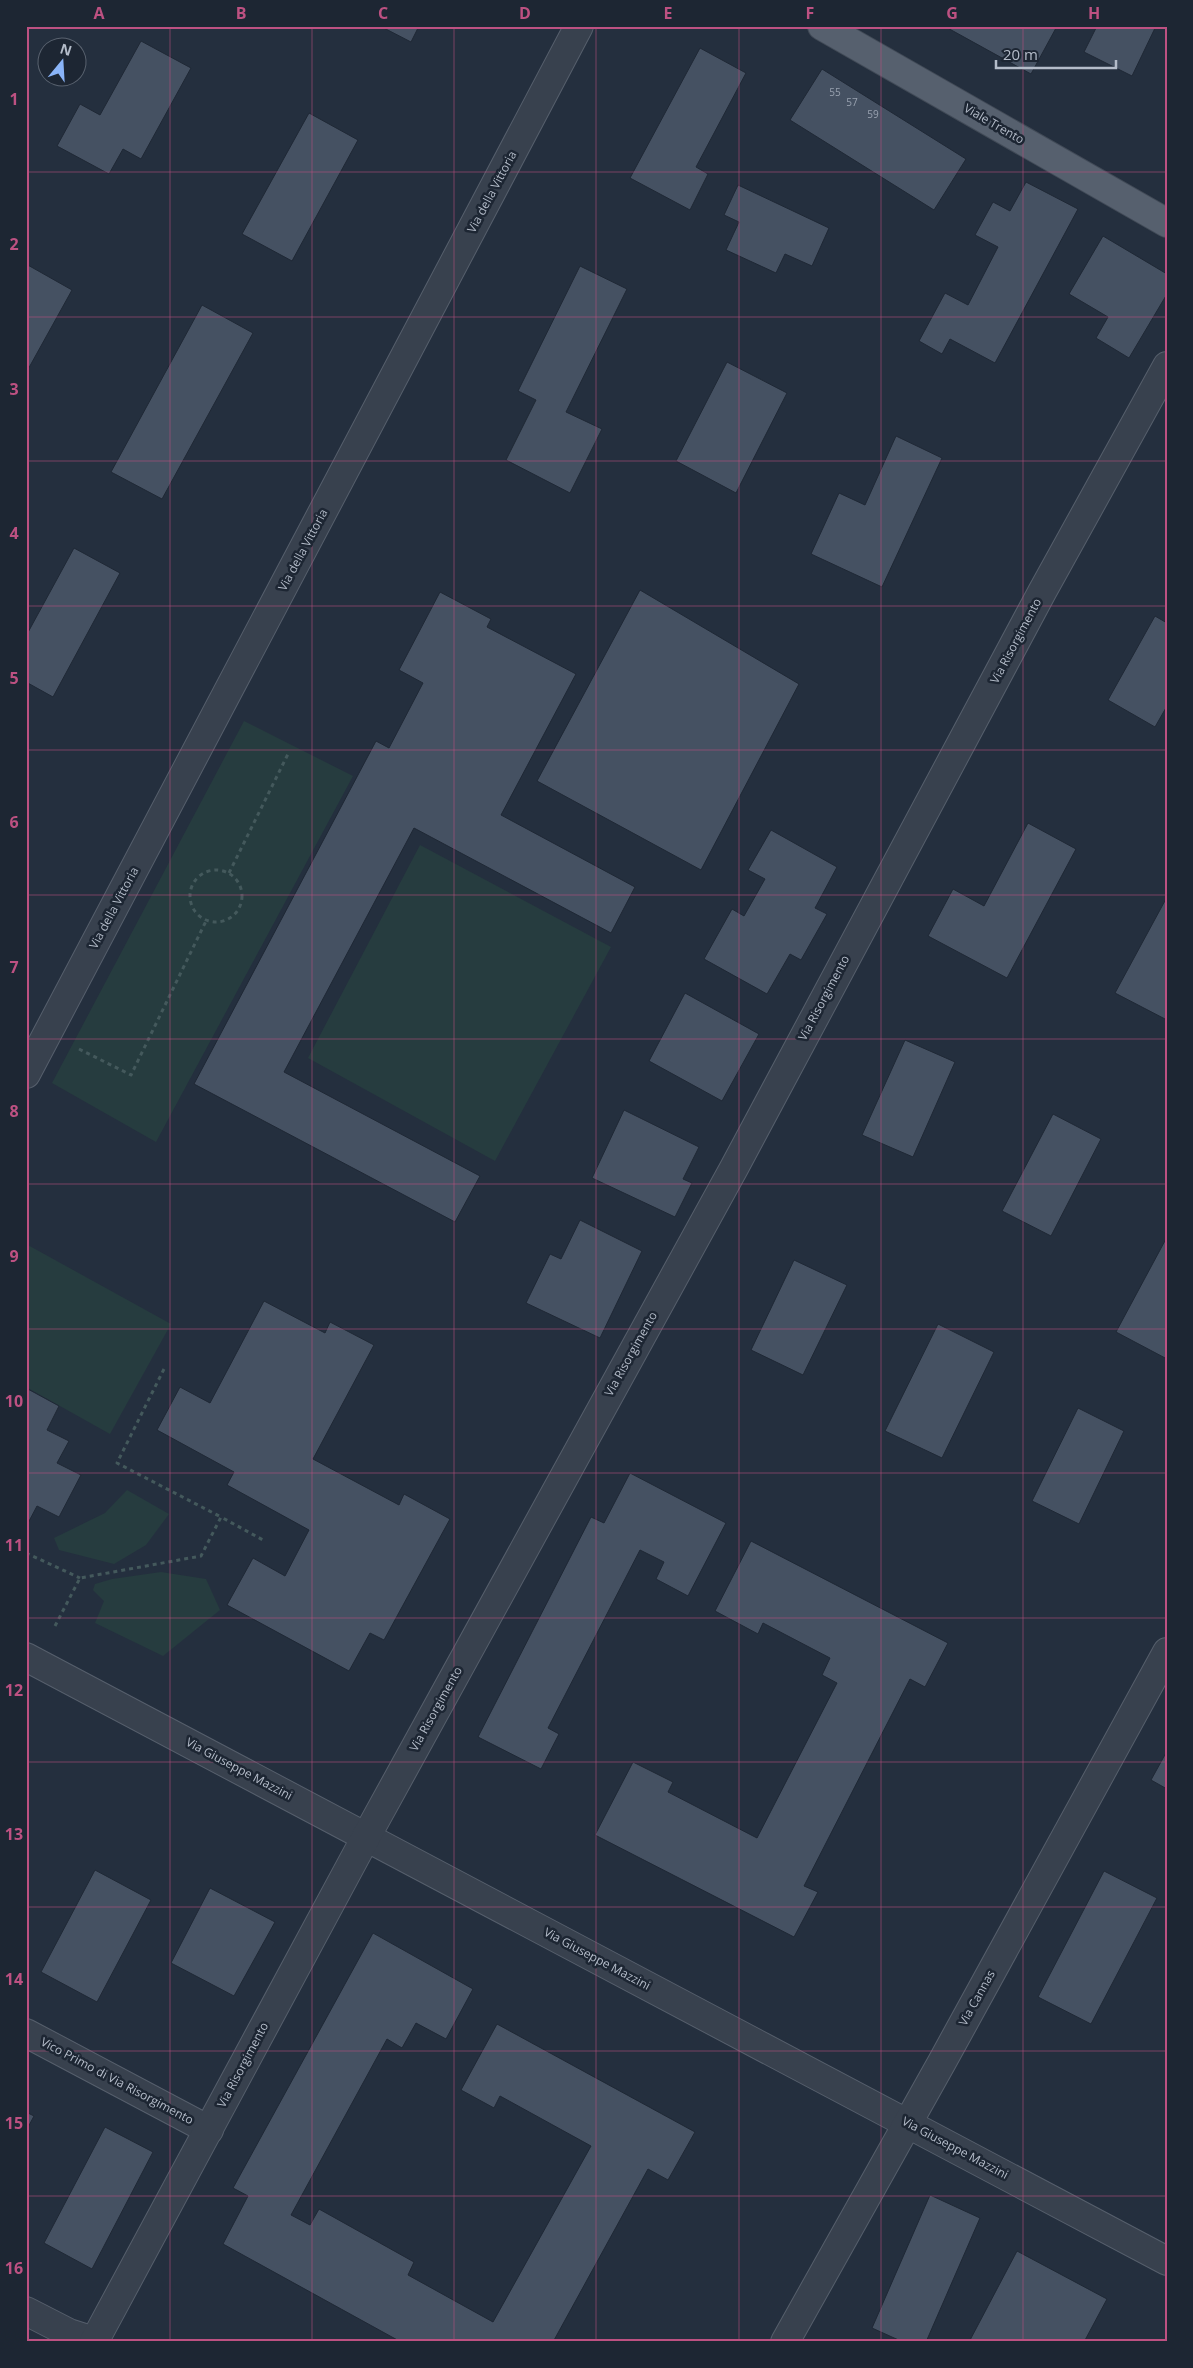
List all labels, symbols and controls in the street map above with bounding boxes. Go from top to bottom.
text: A [93,2,105,24]
text: B [236,2,246,24]
text: C [378,2,388,24]
text: D [519,2,531,24]
text: E [664,2,673,24]
text: F [806,2,814,24]
text: G [946,2,958,24]
text: H [1088,2,1100,24]
north arrow [38,38,88,88]
text: N [58,38,75,60]
scale bar [996,38,1116,70]
text: 20 m [1003,44,1038,64]
house number: 55 [829,85,841,99]
text: 1 [9,88,19,110]
house number: 57 [846,95,858,109]
street label: Viale Trento [961,99,1027,148]
house number: 59 [867,107,879,121]
street label: Via della Vittoria [463,148,520,236]
text: 2 [9,233,19,255]
text: 3 [9,378,19,400]
street label: Via della Vittoria [274,506,331,594]
text: 4 [9,522,19,544]
street label: Via Risorgimento [986,595,1045,686]
text: 5 [9,667,19,689]
text: 6 [9,811,19,833]
street label: Via della Vittoria [85,864,142,952]
street label: Via Risorgimento [794,952,853,1043]
text: 7 [9,956,19,978]
text: 8 [9,1100,19,1122]
text: 9 [9,1245,19,1267]
street label: Via Risorgimento [600,1308,661,1399]
text: 10 [5,1390,23,1412]
text: 11 [5,1534,23,1556]
street label: Via Risorgimento [405,1663,466,1754]
text: 12 [5,1679,23,1701]
street label: Via Giuseppe Mazzini [183,1733,295,1804]
text: 13 [5,1823,23,1845]
street label: Via Giuseppe Mazzini [541,1923,653,1994]
street label: Via Cannas [954,1967,999,2029]
text: 14 [5,1968,23,1990]
street label: Via Risorgimento [213,2019,272,2110]
street label: Vico Primo di Via Risorgimento [38,2033,197,2128]
text: 15 [5,2112,23,2134]
street label: Via Giuseppe Mazzini [899,2112,1011,2183]
text: 16 [5,2257,23,2279]

